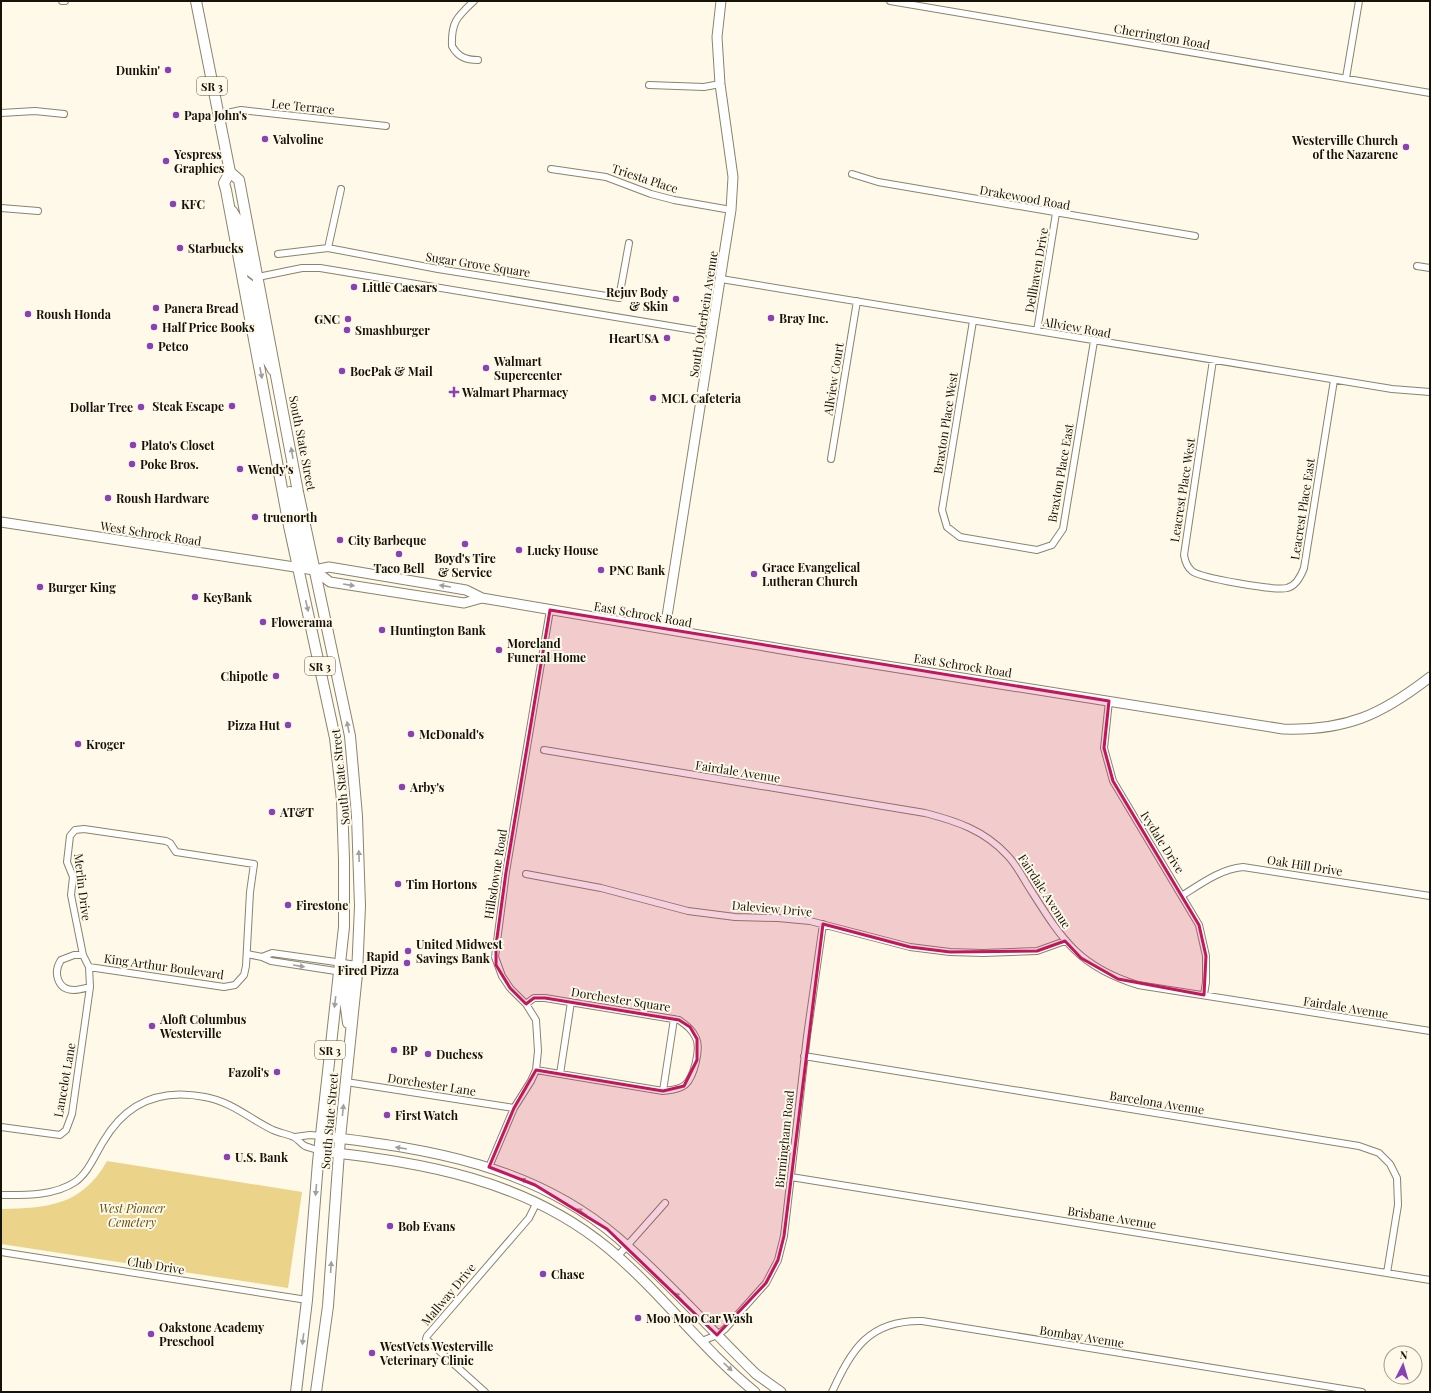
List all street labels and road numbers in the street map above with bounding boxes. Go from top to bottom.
street label: Cherrington Road [1113,20,1211,52]
road number: SR 3 [197,77,227,95]
street label: Lee Terrace [271,95,335,117]
street label: Triesta Place [610,160,680,196]
street label: Drakewood Road [978,181,1072,213]
street label: Dellhaven Drive [1021,226,1051,314]
street label: Sugar Grove Square [424,248,532,280]
street label: South Otterbein Avenue [685,249,721,379]
street label: Allview Road [1041,313,1112,341]
street label: Allview Court [819,341,847,417]
street label: Braxton Place West [929,370,961,475]
street label: South State Street [286,394,320,493]
street label: Braxton Place East [1043,422,1077,524]
street label: Leacrest Place West [1166,436,1198,543]
street label: Leacrest Place East [1286,456,1318,561]
street label: West Schrock Road [98,517,203,549]
street label: East Schrock Road [593,597,693,631]
street label: East Schrock Road [913,649,1013,681]
road number: SR 3 [305,657,335,675]
street label: South State Street [327,727,353,826]
street label: Fairdale Avenue [694,756,782,786]
street label: Ivydale Drive [1138,808,1188,876]
street label: Hillsdowne Road [480,828,510,920]
street label: Fairdale Avenue [1015,851,1075,931]
street label: Oak Hill Drive [1266,851,1344,879]
street label: Merlin Drive [71,852,95,922]
street label: Daleview Drive [731,897,813,919]
street label: King Arthur Boulevard [103,950,225,982]
street label: Dorchester Square [570,983,672,1015]
street label: Fairdale Avenue [1302,992,1390,1022]
road number: SR 3 [315,1041,345,1059]
street label: Lancelot Lane [50,1042,78,1118]
street label: Dorchester Lane [387,1069,477,1099]
street label: South State Street [317,1071,341,1170]
street label: Barcelona Avenue [1109,1087,1205,1117]
street label: Birmingham Road [771,1090,797,1188]
street label: Brisbane Avenue [1066,1202,1158,1232]
street label: Club Drive [126,1253,186,1277]
street label: Mallway Drive [417,1260,479,1328]
street label: Bombay Avenue [1039,1321,1125,1351]

